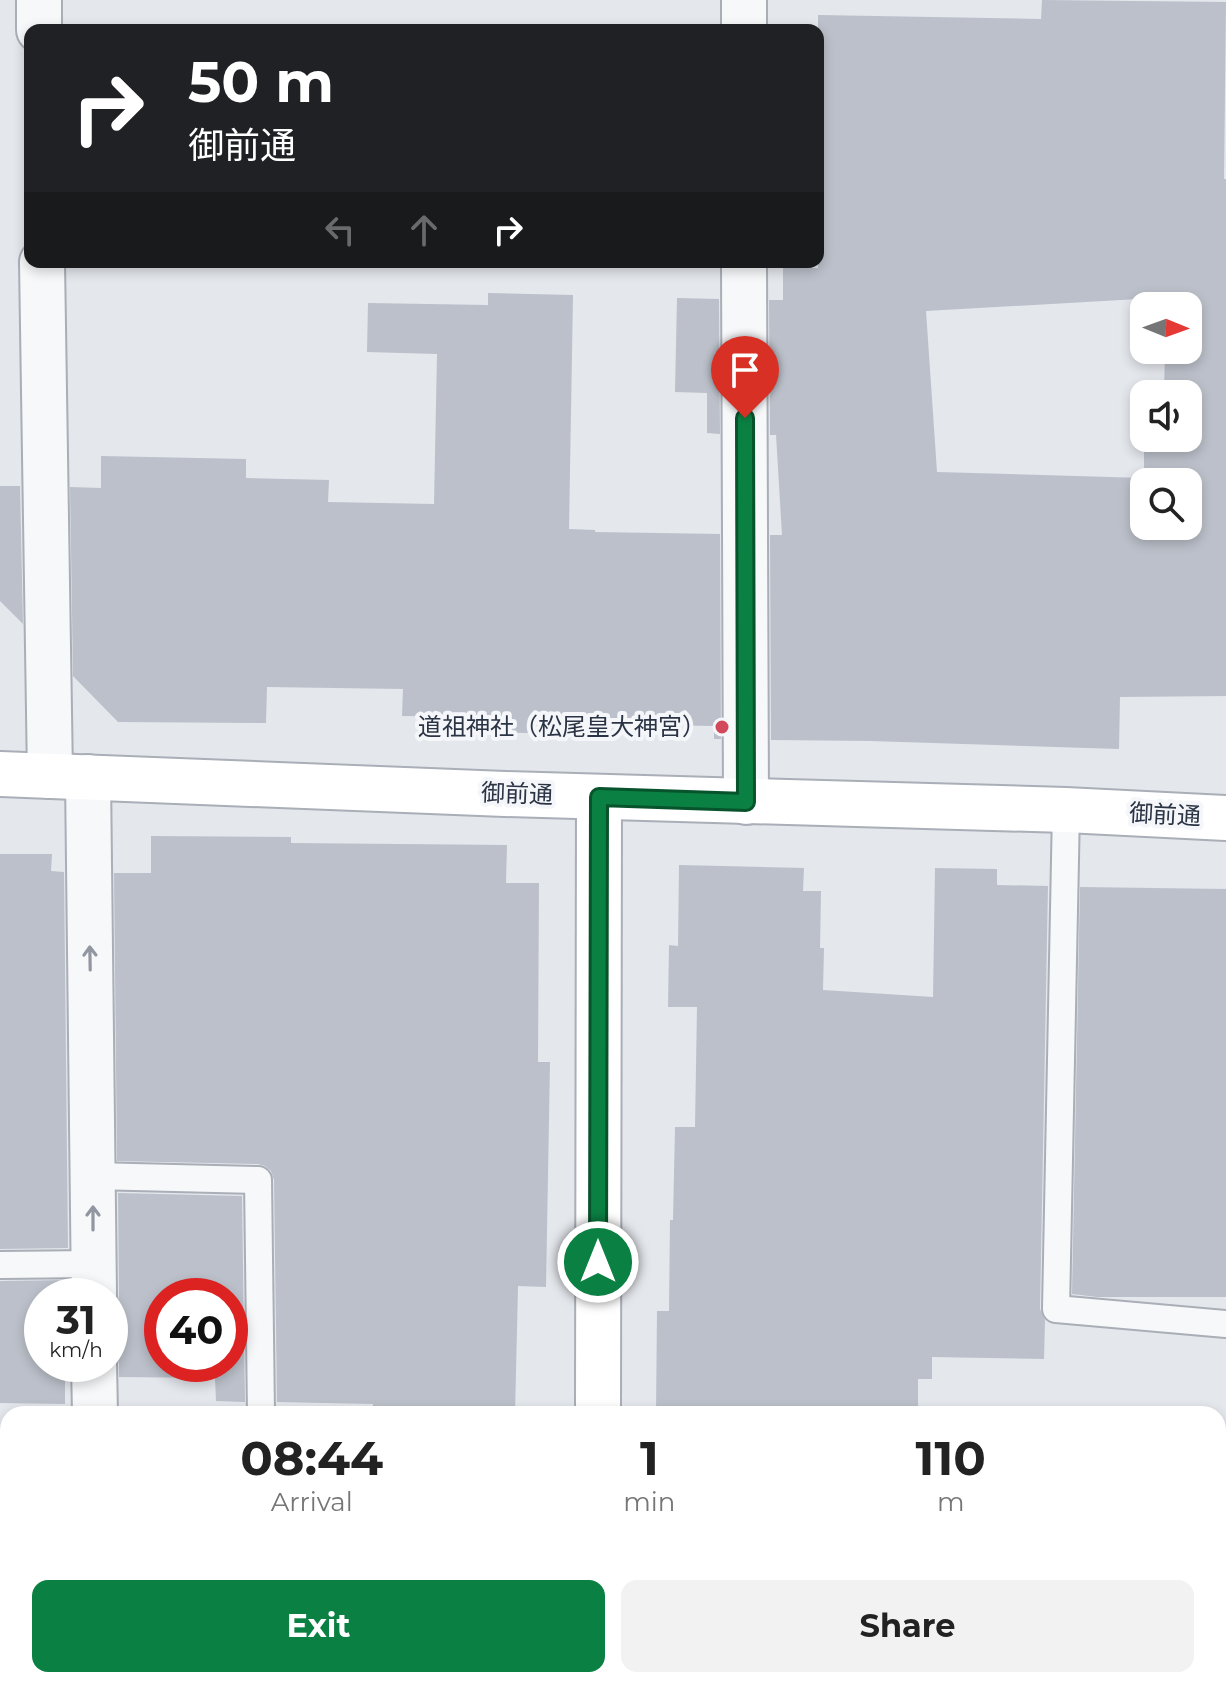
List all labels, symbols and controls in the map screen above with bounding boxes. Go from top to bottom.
text: 50 m [188,48,334,116]
icon: right [56,56,160,160]
text: 御前通 [188,123,296,167]
icon: left [318,208,362,252]
icon: ahead [402,208,446,252]
icon: right [486,208,530,252]
north arrow [1130,292,1202,364]
map controls [1130,292,1202,540]
pin [711,336,779,418]
icon: arrive [723,348,767,392]
button: sound [1130,380,1202,452]
button: search [1130,468,1202,540]
place label: 道祖神社（松尾皇大神宮） [418,712,706,741]
marker: 道祖神社（松尾皇大神宮） [713,718,731,736]
street label: 御前通 [481,778,554,809]
street label: 御前通 [1128,798,1202,831]
one-way arrow [82,945,98,972]
one-way arrow [85,1205,101,1232]
position arrow [556,1220,640,1304]
speed limit sign: 40 [144,1278,248,1382]
text: 31 [56,1295,96,1344]
text: km/h [49,1338,103,1362]
text: 08:44 [240,1429,383,1487]
text: 1 [640,1429,659,1487]
text: 110 [916,1429,986,1487]
text: Arrival [271,1486,353,1518]
text: min [623,1486,675,1518]
text: m [937,1486,964,1518]
button: Exit [32,1580,605,1672]
button: Share [621,1580,1194,1672]

